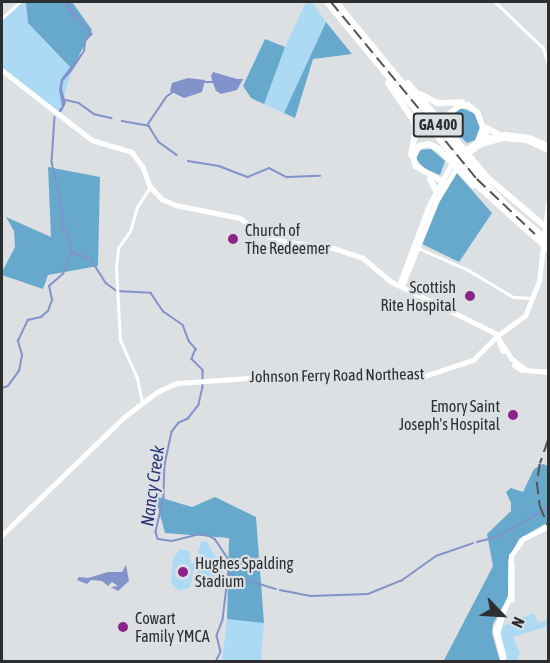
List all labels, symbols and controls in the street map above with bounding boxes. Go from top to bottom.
road number: GA 400 [412,113,464,137]
place label: Church of The Redeemer [245,220,330,258]
marker: Church of The Redeemer [226,232,240,246]
place label: Scottish Rite Hospital [380,277,456,315]
marker: Scottish Rite Hospital [461,287,479,305]
street label: Johnson Ferry Road Northeast [250,364,424,386]
place label: Emory Saint Joseph's Hospital [399,396,500,434]
marker: Emory Saint Joseph's Hospital [504,406,522,424]
water label: Nancy Creek [137,444,169,528]
place label: Hughes Spalding Stadium [195,553,293,591]
marker: Hughes Spalding Stadium [176,565,190,579]
north arrow [472,585,532,645]
place label: Cowart Family YMCA [135,608,210,646]
text: N [508,615,528,631]
marker: Cowart Family YMCA [116,620,130,634]

